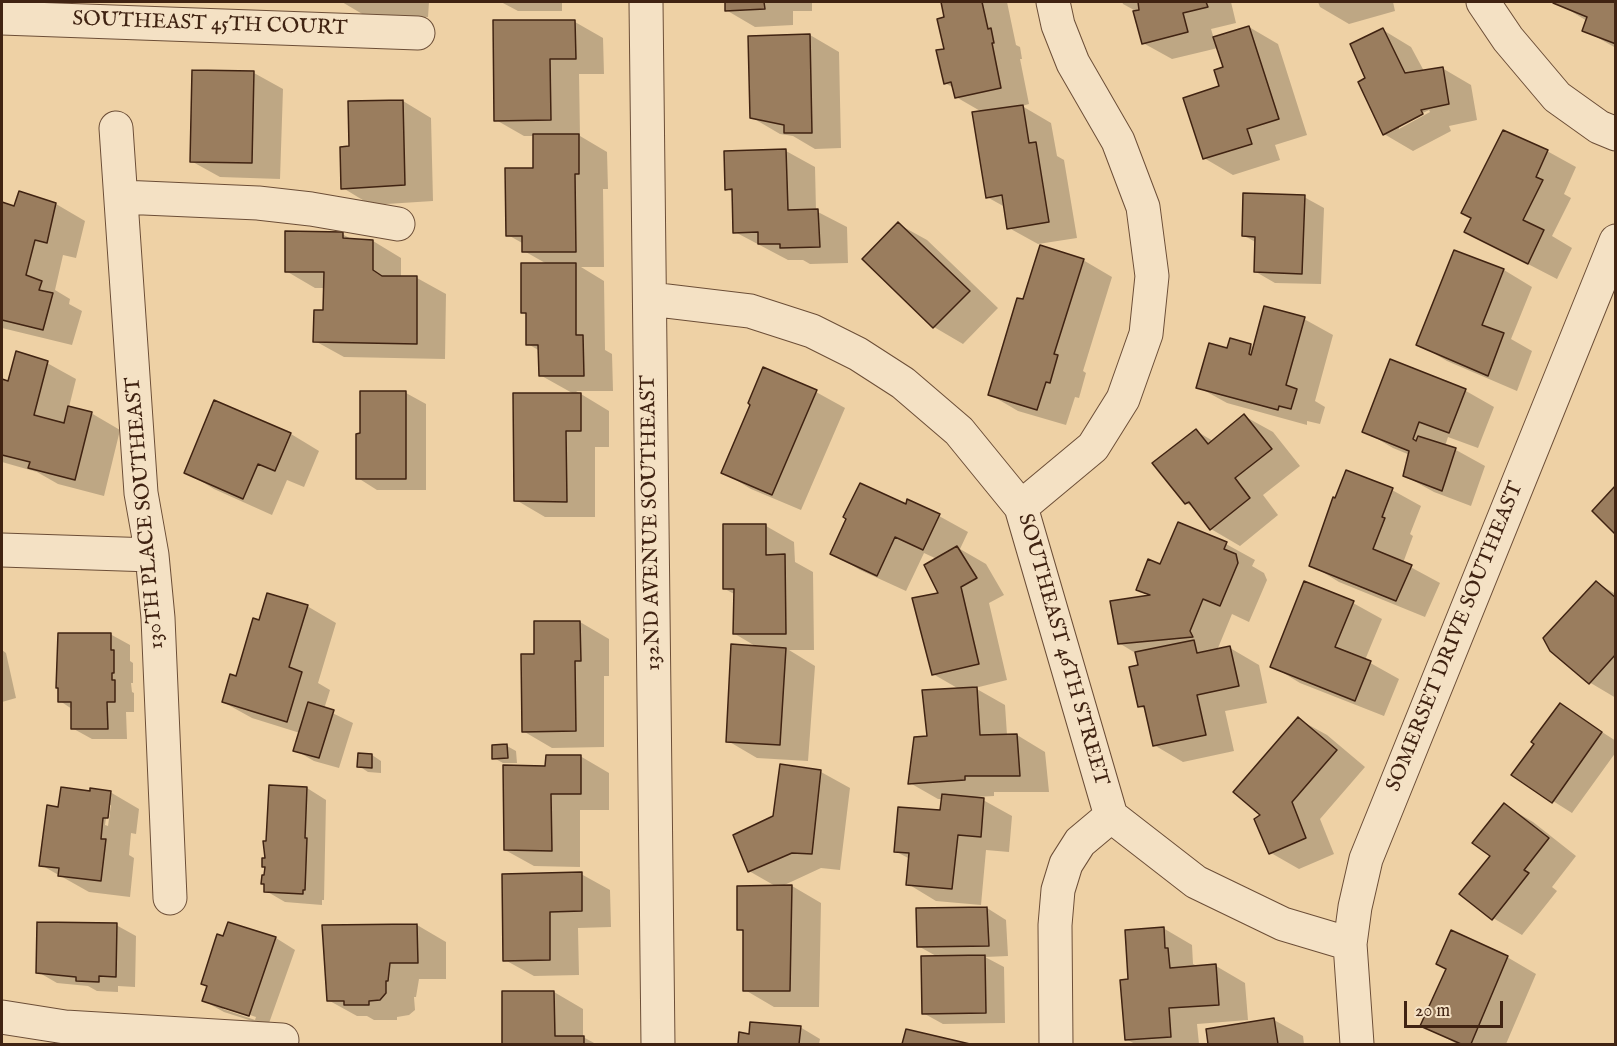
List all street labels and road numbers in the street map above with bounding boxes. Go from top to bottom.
street label: SOUTHEAST 45TH COURT [72,8,348,42]
street label: 132ND AVENUE SOUTHEAST [637,375,667,671]
street label: 130TH PLACE SOUTHEAST [122,376,170,650]
street label: SOMERSET DRIVE SOUTHEAST [1382,478,1530,796]
street label: SOUTHEAST 46TH STREET [1011,511,1113,789]

